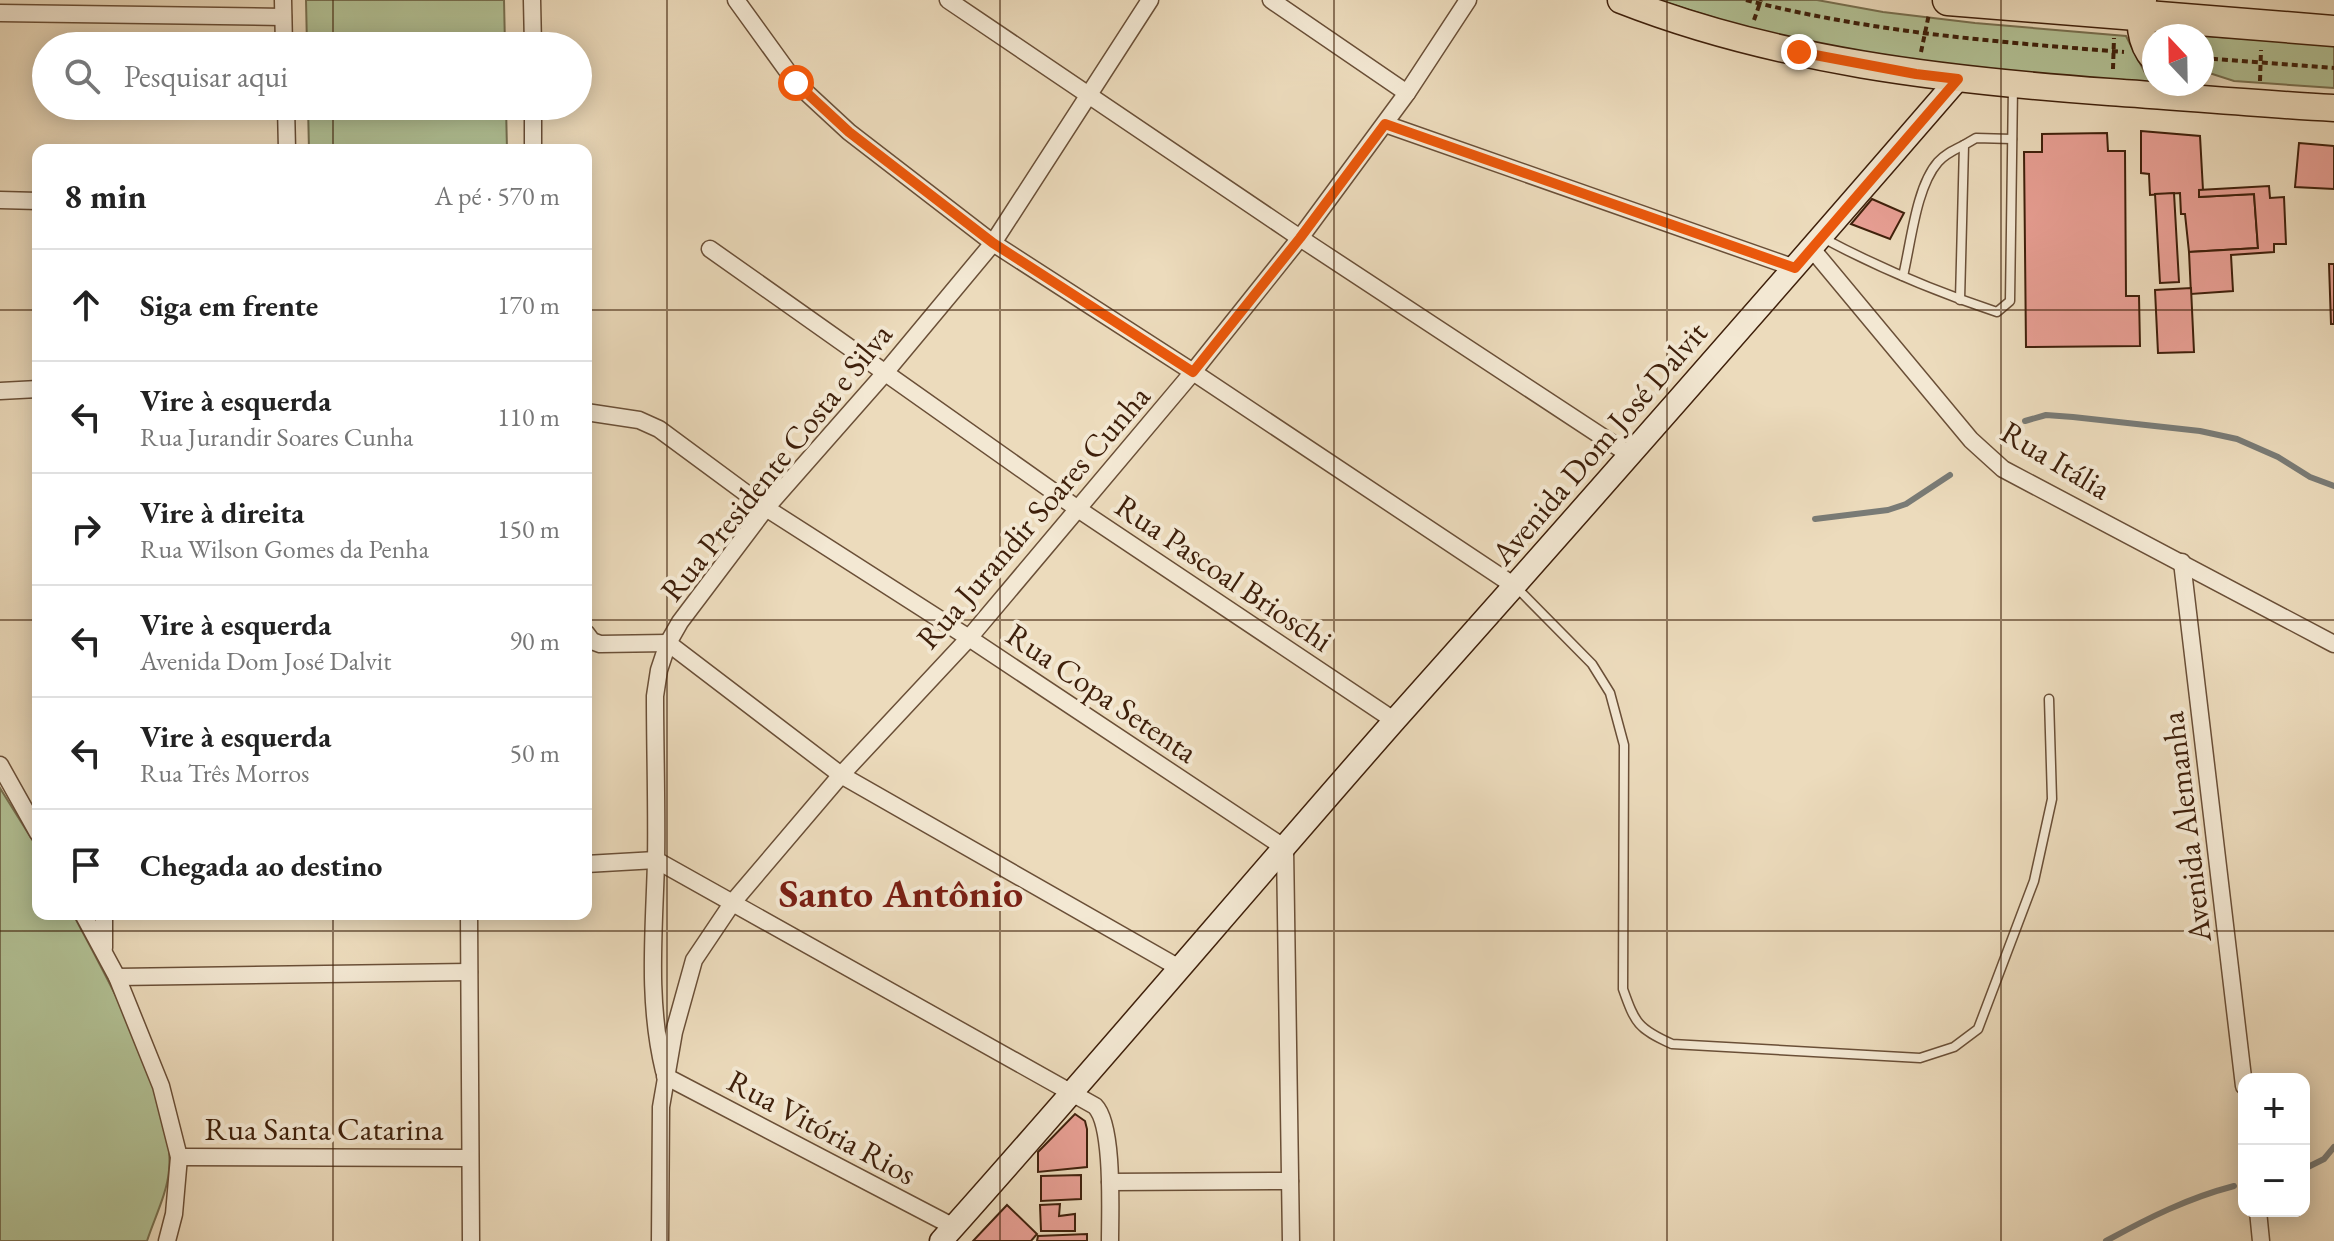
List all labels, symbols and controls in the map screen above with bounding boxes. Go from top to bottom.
north arrow [2142,24,2214,96]
search box [32,32,592,120]
route end [1781,34,1817,70]
icon: search [60,54,104,98]
text: Pesquisar aqui [124,57,288,96]
route start [778,65,814,101]
text: 8 min [64,174,147,218]
text: A pé · 570 m [435,179,560,213]
icon: ahead [64,283,108,327]
text: Siga em frente [140,286,318,325]
text: 170 m [497,288,560,322]
street label: Avenida Dom José Dalvit [1481,312,1716,574]
street label: Rua Presidente Costa e Silva [651,314,901,610]
street label: Rua Jurandir Soares Cunha [907,376,1159,658]
text: Vire à esquerda [140,381,331,420]
icon: left [64,395,108,439]
text: 110 m [497,400,560,434]
street label: Rua Itália [1993,411,2119,509]
text: Rua Jurandir Soares Cunha [140,420,413,454]
street label: Rua Pascoal Brioschi [1107,485,1341,661]
text: Vire à direita [140,493,304,532]
icon: right [64,507,108,551]
text: 150 m [497,512,560,546]
text: Rua Wilson Gomes da Penha [140,532,429,566]
text: Vire à esquerda [140,605,331,644]
street label: Rua Copa Setenta [998,613,1206,773]
icon: left [64,619,108,663]
text: 90 m [510,624,560,658]
text: Avenida Dom José Dalvit [140,644,391,678]
street label: Avenida Alemanha [2151,709,2221,946]
text: Vire à esquerda [140,717,331,756]
icon: left [64,731,108,775]
text: 50 m [510,736,560,770]
text: Rua Três Morros [140,756,309,790]
icon: arrive [64,843,108,887]
text: Chegada ao destino [140,846,382,885]
district label: Santo Antônio [779,867,1023,919]
street label: Rua Vitória Rios [720,1060,924,1194]
map controls [2238,1073,2310,1217]
button: + [2238,1073,2310,1145]
street label: Rua Santa Catarina [204,1108,444,1150]
button: − [2238,1145,2310,1217]

